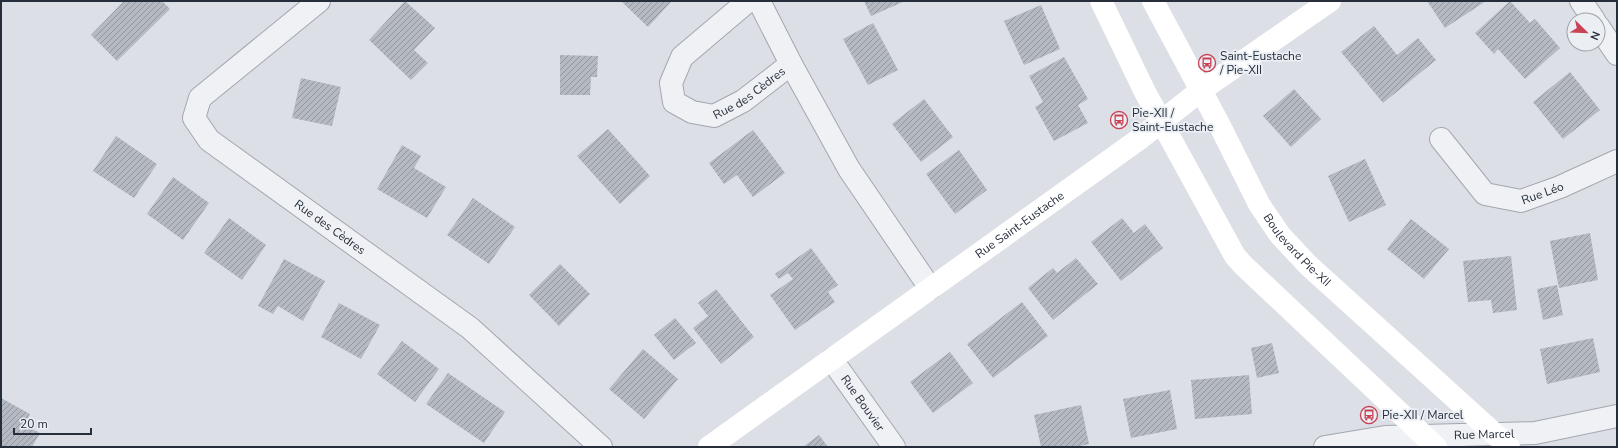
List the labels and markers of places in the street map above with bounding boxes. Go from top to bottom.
place label: Saint-Eustache / Pie-XII [1219,48,1301,78]
bus stop icon: Saint-Eustache / Pie-XII [1197,53,1217,73]
place label: Pie-XII / Saint-Eustache [1132,105,1213,135]
bus stop icon: Pie-XII / Saint-Eustache [1109,110,1129,130]
bus stop icon: Pie-XII / Marcel [1359,405,1379,425]
place label: Pie-XII / Marcel [1382,407,1464,423]

